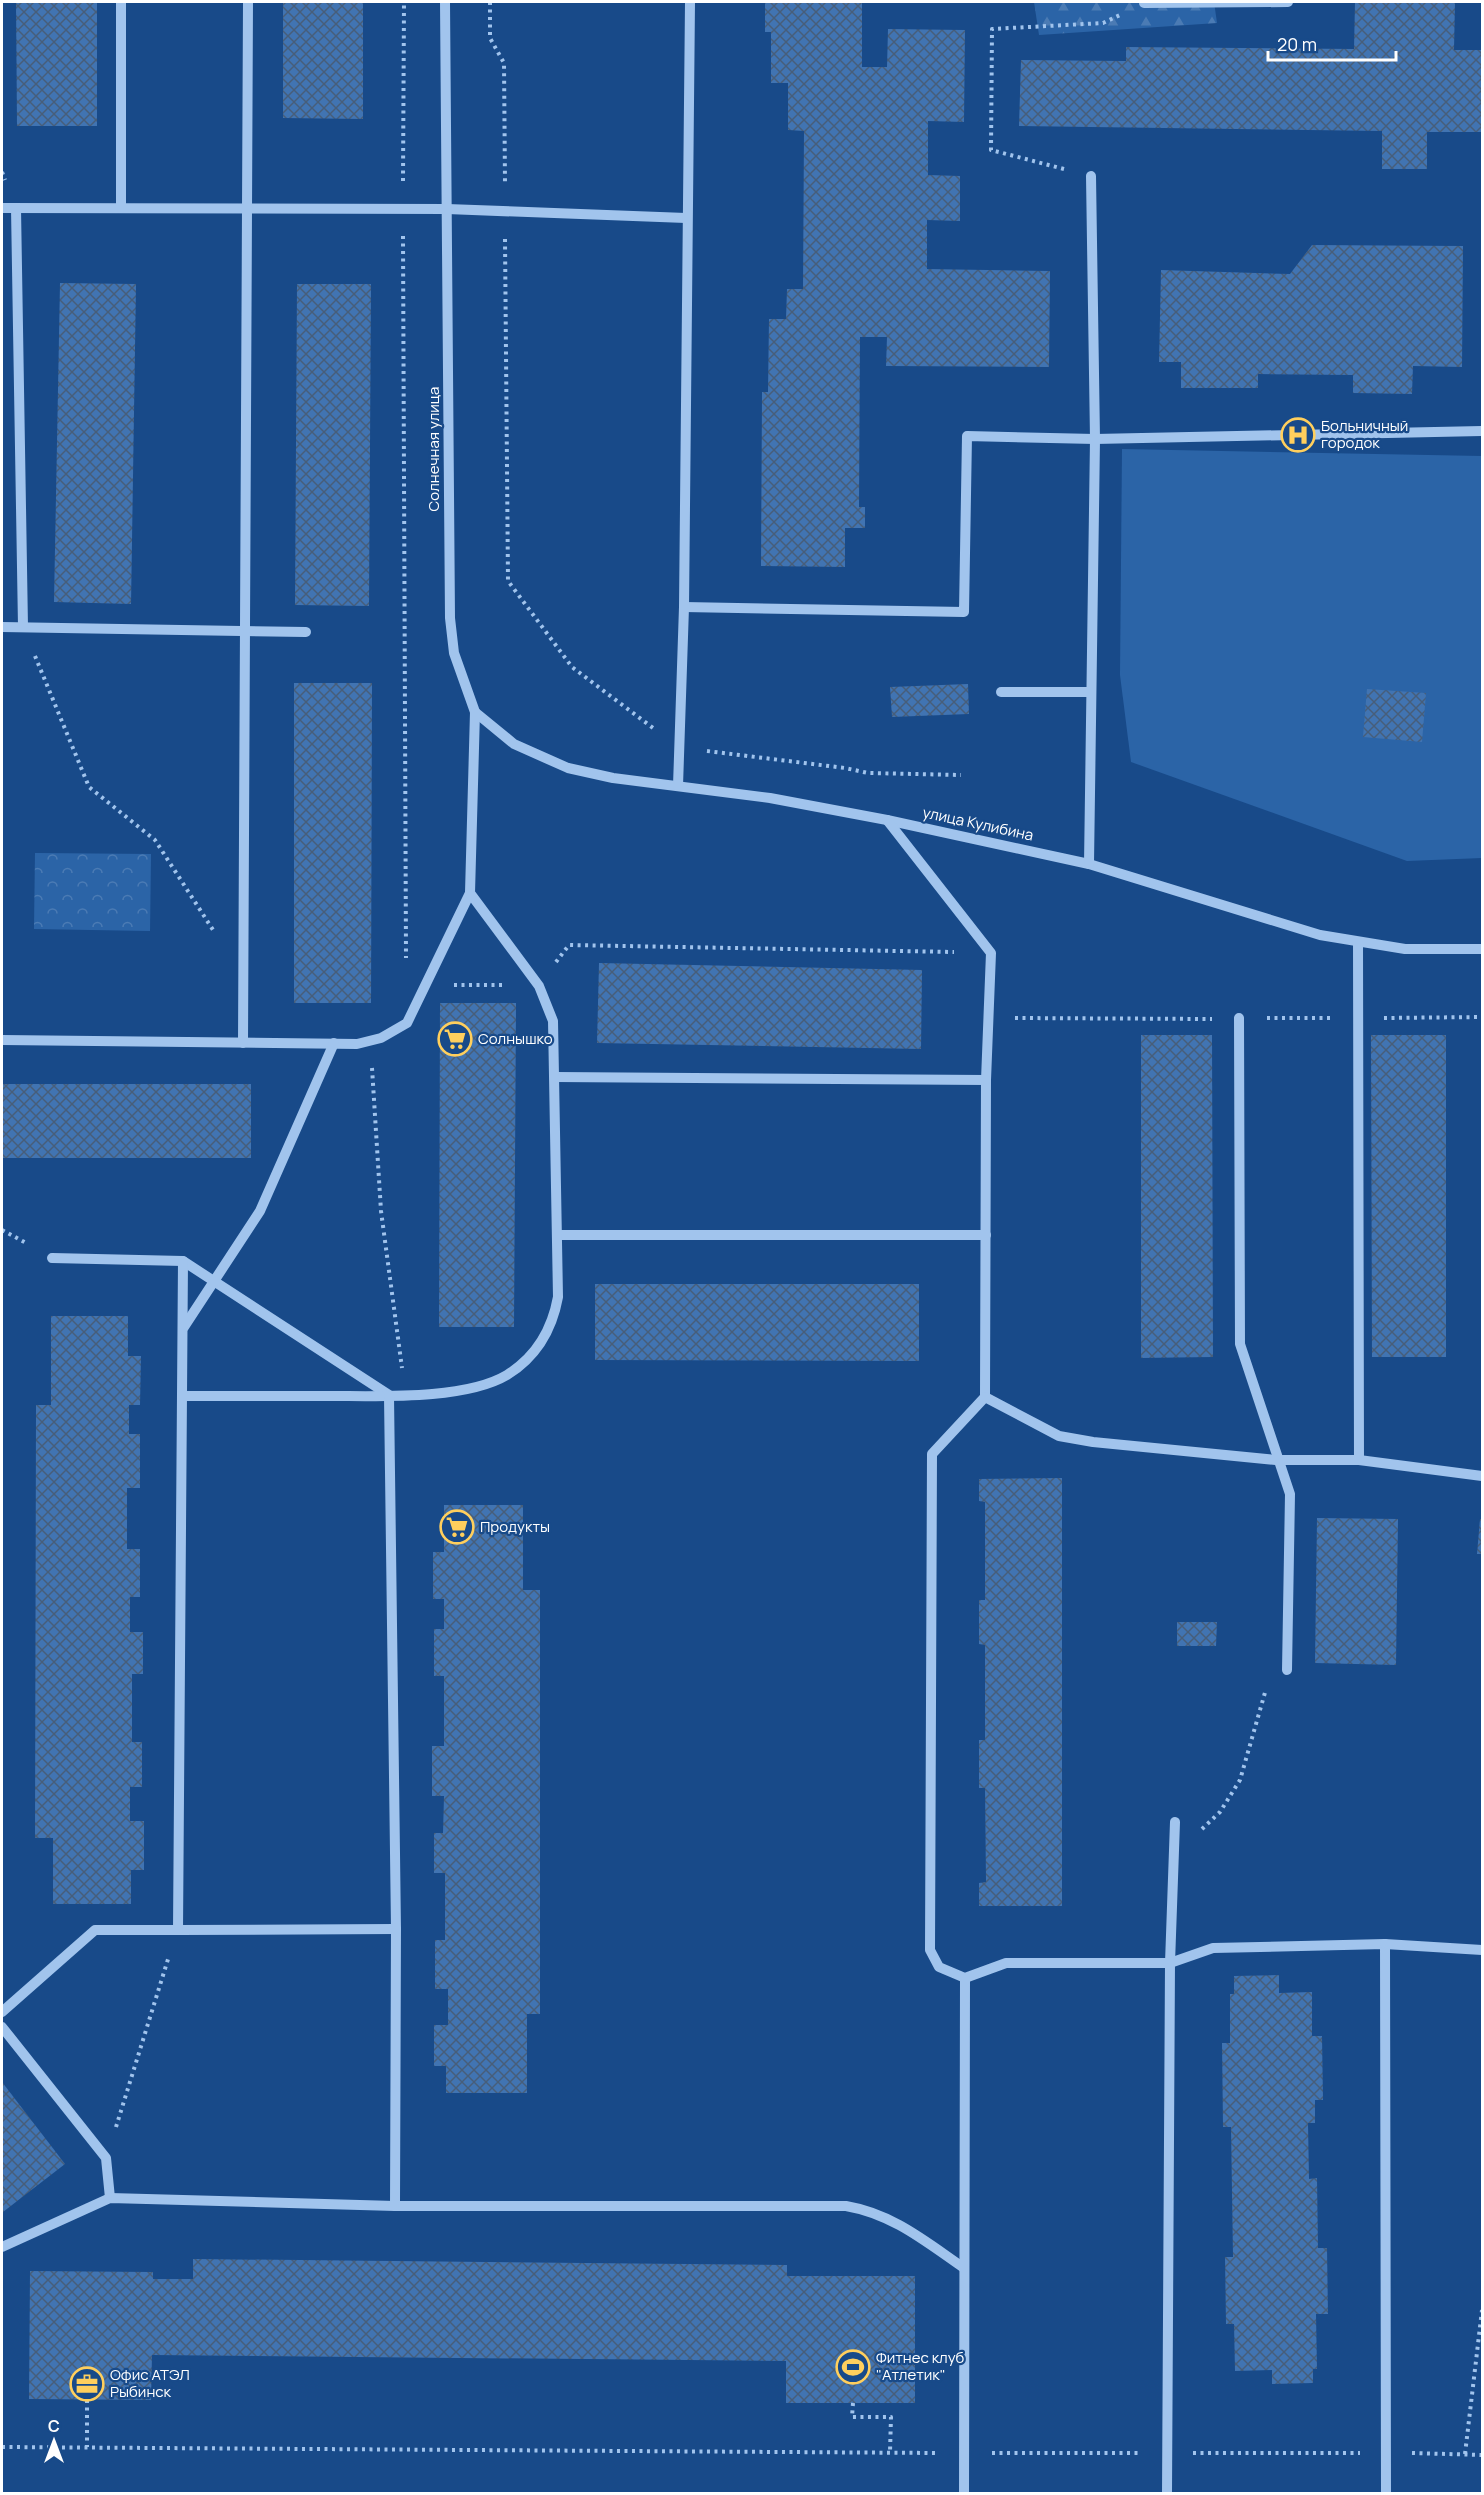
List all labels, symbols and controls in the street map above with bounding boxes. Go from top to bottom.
scale bar [1268,24,1396,62]
text: 20 m [1277,32,1317,56]
street label: Солнечная улица [423,387,444,511]
place label: Больничный городок [1321,415,1408,453]
hospital icon: Больничный городок [1280,417,1316,453]
street label: улица Кулибина [921,802,1035,846]
supermarket icon: Солнышко [437,1021,473,1057]
place label: Солнышко [478,1028,553,1049]
supermarket icon: Продукты [439,1509,475,1545]
place label: Продукты [480,1516,550,1537]
place label: Фитнес клуб "Атлетик" [876,2347,965,2385]
sports icon: Фитнес клуб "Атлетик" [835,2349,871,2385]
place label: Офис АТЭЛ Рыбинск [110,2364,190,2402]
office icon: Офис АТЭЛ Рыбинск [69,2366,105,2402]
north arrow [24,2411,84,2471]
text: С [48,2415,60,2437]

